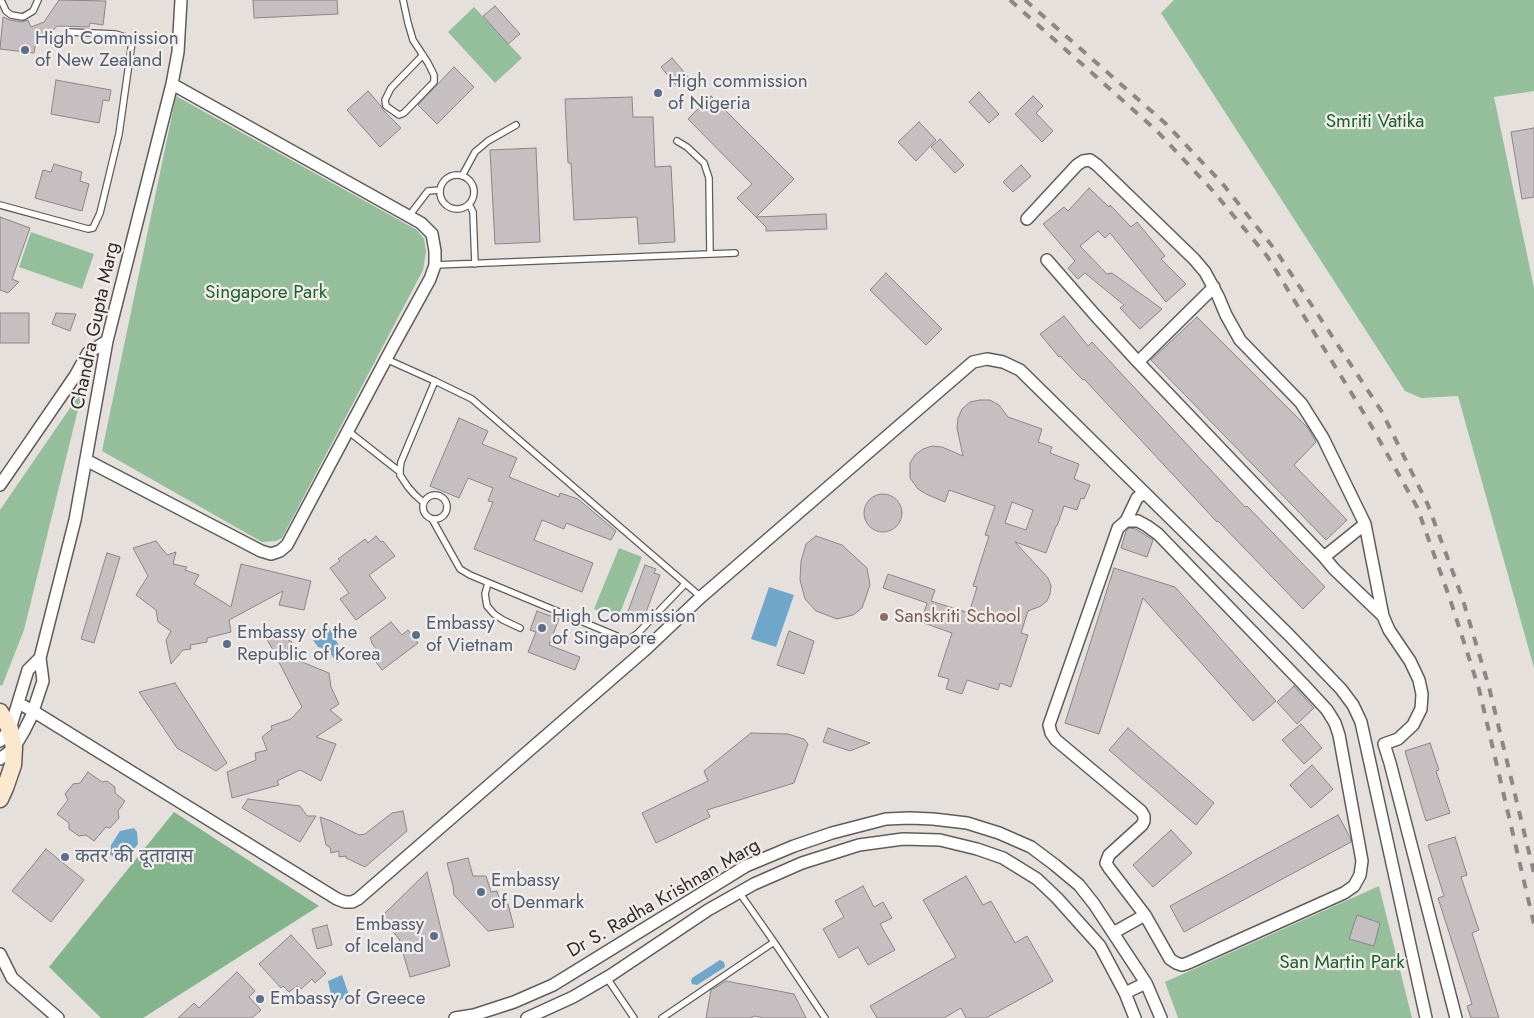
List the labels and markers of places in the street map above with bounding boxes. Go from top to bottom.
place label: High Commission of New Zealand [35,28,179,72]
marker: High Commission of New Zealand [19,44,31,56]
place label: High commission of Nigeria [668,71,808,115]
marker: High commission of Nigeria [652,87,664,99]
place label: High Commission of Singapore [552,606,696,650]
place label: Sanskriti School [894,606,1021,628]
marker: Sanskriti School [878,611,890,623]
place label: Embassy of Vietnam [426,613,513,657]
place label: Embassy of the Republic of Korea [237,622,380,666]
marker: High Commission of Singapore [536,622,548,634]
marker: Embassy of Vietnam [410,629,422,641]
marker: Embassy of the Republic of Korea [221,638,233,650]
place label: कतर की दूतावास [75,846,193,868]
marker: कतर की दूतावास [59,851,71,863]
place label: Embassy of Denmark [491,870,584,914]
marker: Embassy of Denmark [475,886,487,898]
place label: Embassy of Iceland [345,914,424,958]
marker: Embassy of Iceland [428,930,440,942]
place label: Embassy of Greece [270,988,425,1010]
marker: Embassy of Greece [254,993,266,1005]

